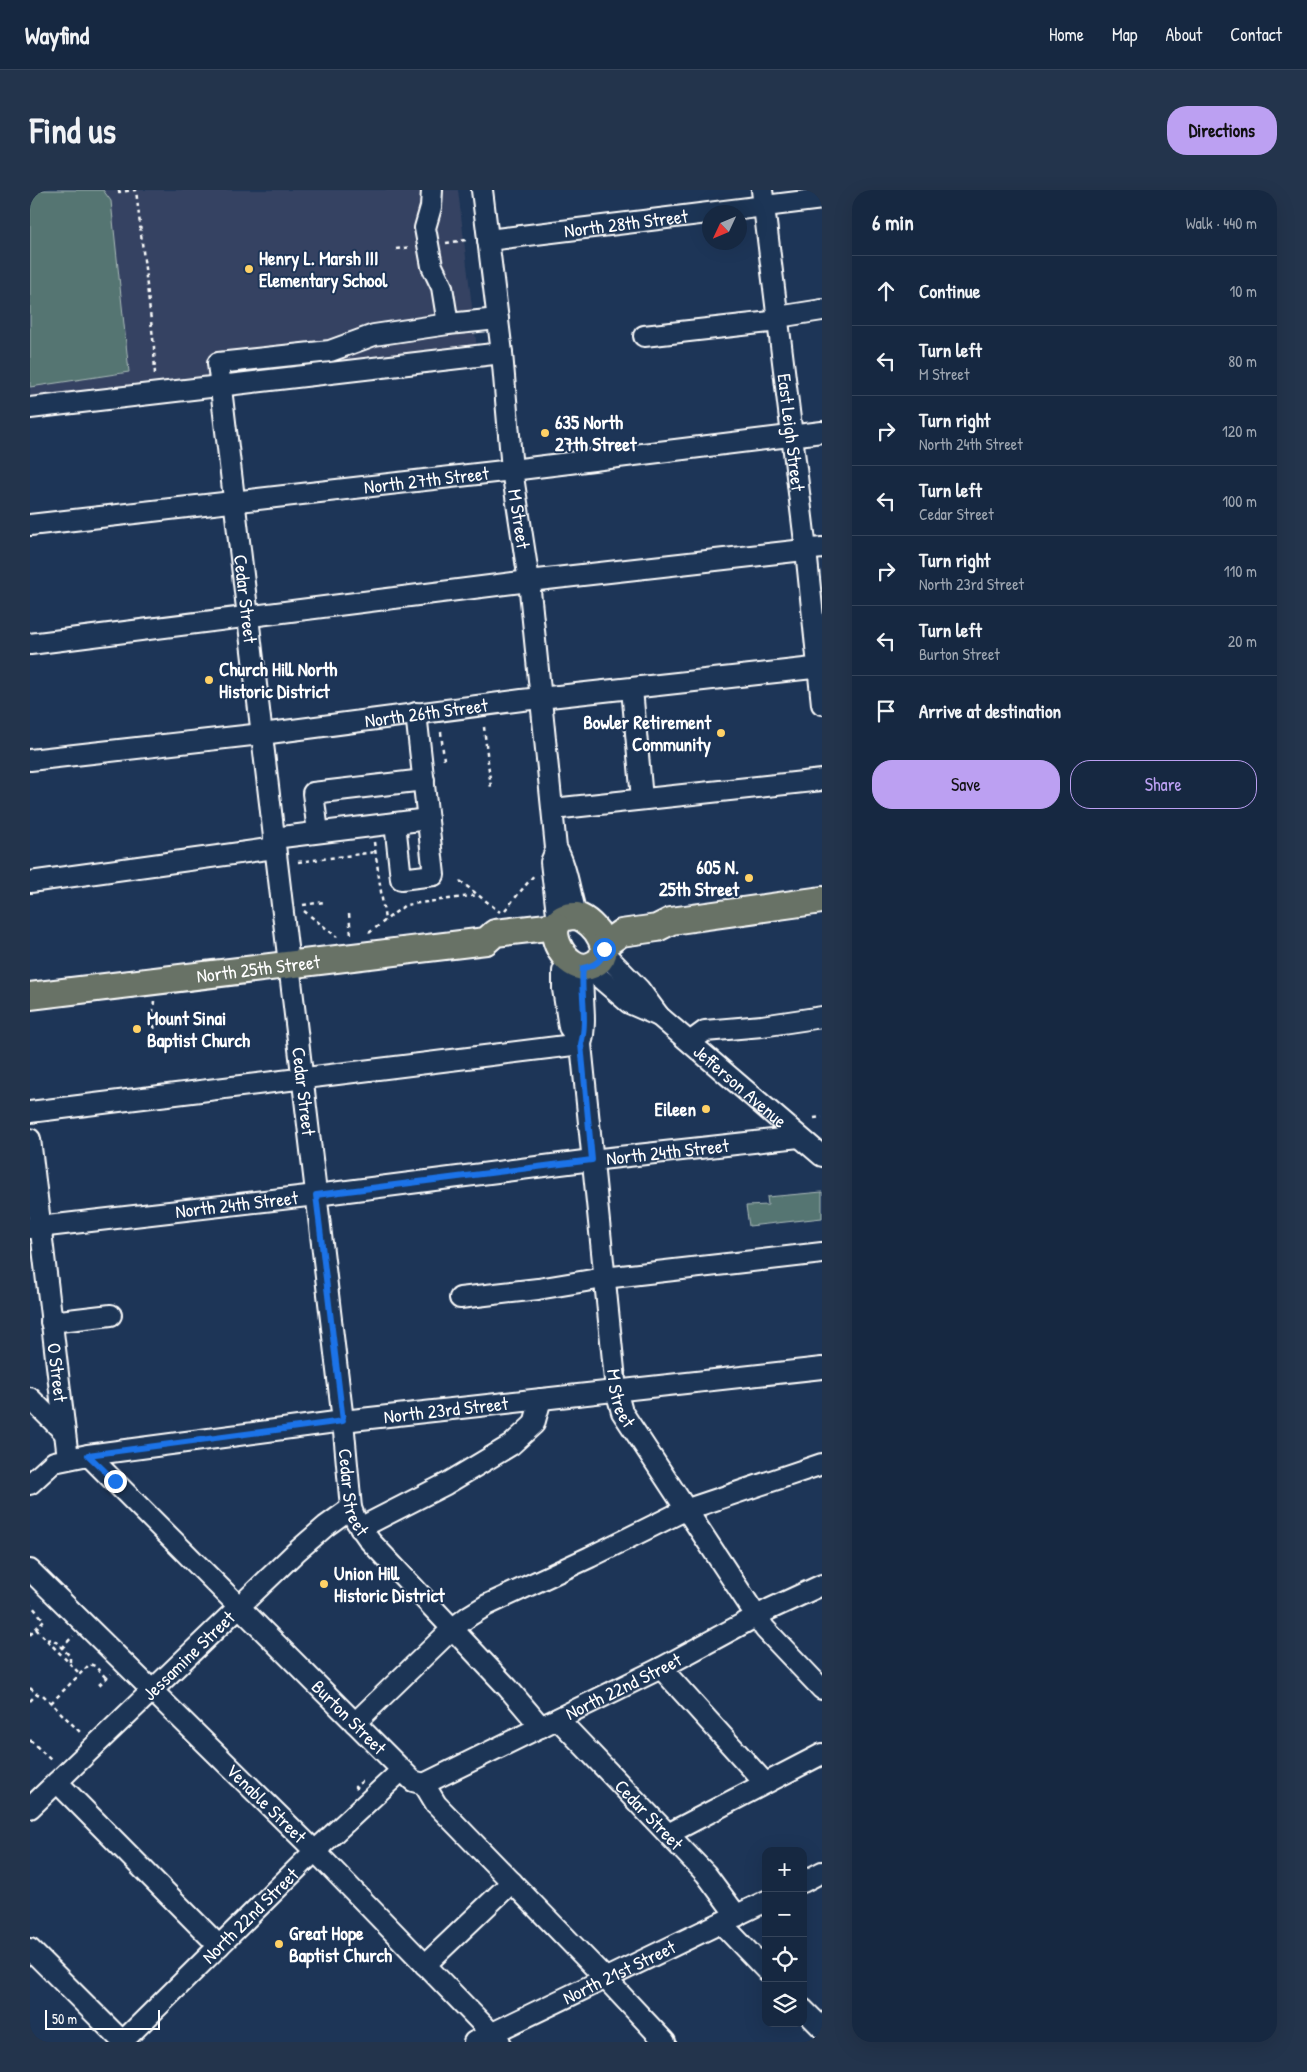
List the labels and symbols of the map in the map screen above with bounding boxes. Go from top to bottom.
street label: North 28th Street [563,203,690,244]
north arrow [702,205,747,250]
place label: Henry L. Marsh III Elementary School [259,245,388,294]
marker: Henry L. Marsh III Elementary School [243,263,255,275]
street label: East Leigh Street [772,372,812,493]
place label: 635 North 27th Street [555,409,638,457]
marker: 635 North 27th Street [539,427,551,439]
street label: North 27th Street [363,460,491,500]
street label: M Street [502,487,537,551]
street label: Cedar Street [228,553,264,645]
place label: Church Hill North Historic District [219,656,337,704]
marker: Church Hill North Historic District [203,674,215,686]
street label: North 26th Street [363,692,490,733]
place label: Bowler Retirement Community [583,709,712,758]
marker: Bowler Retirement Community [715,727,727,739]
place label: 605 N. 25th Street [659,854,740,902]
marker: 605 N. 25th Street [743,872,755,884]
route start [593,938,616,961]
street label: North 25th Street [195,948,322,989]
place label: Mount Sinai Baptist Church [147,1005,250,1054]
marker: Mount Sinai Baptist Church [131,1023,143,1035]
street label: Jefferson Avenue [688,1038,793,1134]
street label: Cedar Street [286,1046,322,1138]
place label: Eileen [655,1096,696,1122]
marker: Eileen [700,1103,712,1115]
street label: North 24th Street [605,1132,731,1171]
street label: North 24th Street [174,1184,300,1224]
street label: O Street [41,1341,74,1404]
street label: M Street [601,1368,642,1433]
street label: North 23rd Street [382,1390,510,1429]
street label: Cedar Street [333,1447,376,1541]
route end [104,1470,127,1493]
place label: Union Hill Historic District [334,1560,446,1608]
marker: Union Hill Historic District [318,1578,330,1590]
street label: Jessamine Street [137,1605,241,1706]
street label: North 22nd Street [561,1646,686,1726]
street label: Burton Street [306,1674,393,1761]
street label: Venable Street [220,1758,313,1849]
street label: Cedar Street [609,1773,690,1856]
street label: North 22nd Street [196,1861,304,1969]
place label: Great Hope Baptist Church [289,1920,392,1969]
street label: North 21st Street [558,1933,680,2010]
marker: Great Hope Baptist Church [273,1938,285,1950]
scale bar [45,2007,160,2030]

